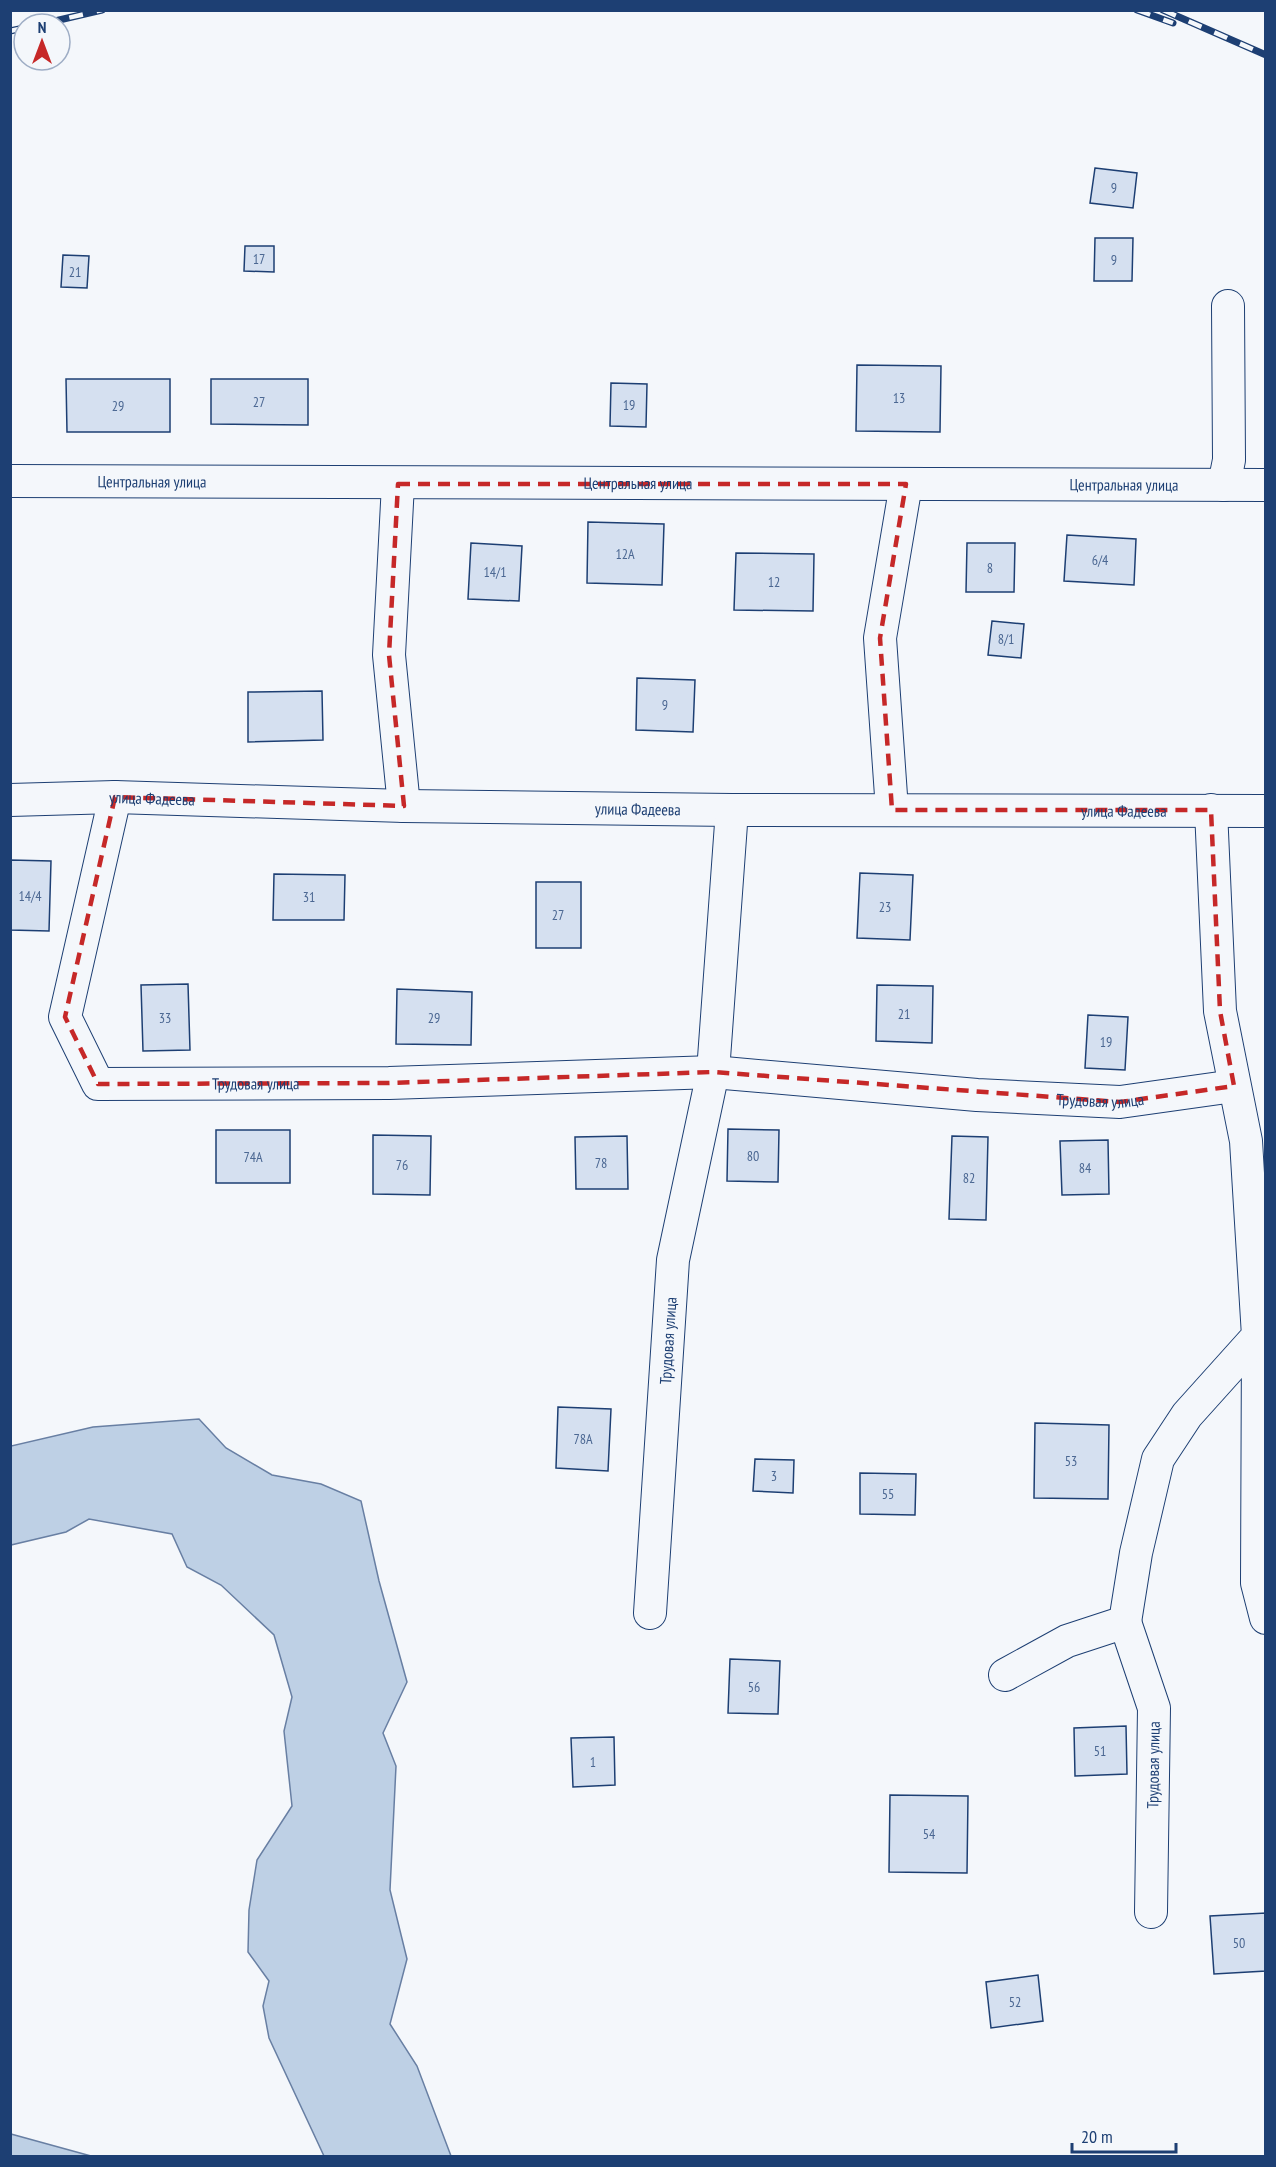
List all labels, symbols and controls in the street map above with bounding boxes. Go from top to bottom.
north arrow [12,12,72,72]
text: N [38,17,46,37]
house number: 9 [1111,179,1117,197]
house number: 17 [253,250,265,268]
house number: 9 [1111,251,1117,269]
house number: 21 [69,263,81,281]
house number: 13 [893,389,905,407]
house number: 27 [253,393,265,411]
house number: 19 [623,396,635,414]
house number: 29 [112,397,124,415]
street label: Центральная улица [98,471,206,492]
street label: Центральная улица [584,473,692,493]
street label: Центральная улица [1070,474,1178,495]
house number: 12А [615,545,635,563]
house number: 6/4 [1092,551,1109,569]
house number: 8 [987,559,993,577]
house number: 14/1 [483,563,507,581]
house number: 12 [768,573,780,591]
house number: 8/1 [998,630,1014,648]
house number: 9 [662,696,668,714]
street label: улица Фадеева [109,787,195,809]
street label: улица Фадеева [595,798,681,819]
street label: улица Фадеева [1081,801,1167,821]
house number: 14/4 [18,887,42,905]
house number: 31 [303,888,315,906]
house number: 23 [879,898,891,916]
house number: 27 [552,906,564,924]
house number: 21 [898,1005,910,1023]
house number: 33 [159,1009,171,1027]
house number: 29 [428,1009,440,1027]
house number: 19 [1100,1033,1112,1051]
street label: Трудовая улица [212,1073,299,1094]
street label: Трудовая улица [1056,1089,1145,1112]
house number: 80 [747,1147,759,1165]
house number: 74А [243,1148,263,1166]
house number: 78 [595,1154,607,1172]
house number: 76 [396,1156,408,1174]
house number: 84 [1079,1159,1092,1177]
house number: 82 [963,1169,975,1187]
street label: Трудовая улица [655,1296,681,1385]
house number: 78А [573,1430,593,1448]
house number: 53 [1065,1452,1077,1470]
house number: 3 [771,1467,777,1485]
house number: 55 [882,1485,894,1503]
house number: 56 [748,1678,760,1696]
street label: Трудовая улица [1142,1721,1164,1809]
house number: 51 [1094,1742,1106,1760]
house number: 1 [590,1753,596,1771]
house number: 54 [923,1825,936,1843]
house number: 50 [1233,1934,1245,1952]
house number: 52 [1009,1993,1021,2011]
scale bar [1072,2116,1176,2154]
text: 20 m [1081,2125,1113,2148]

